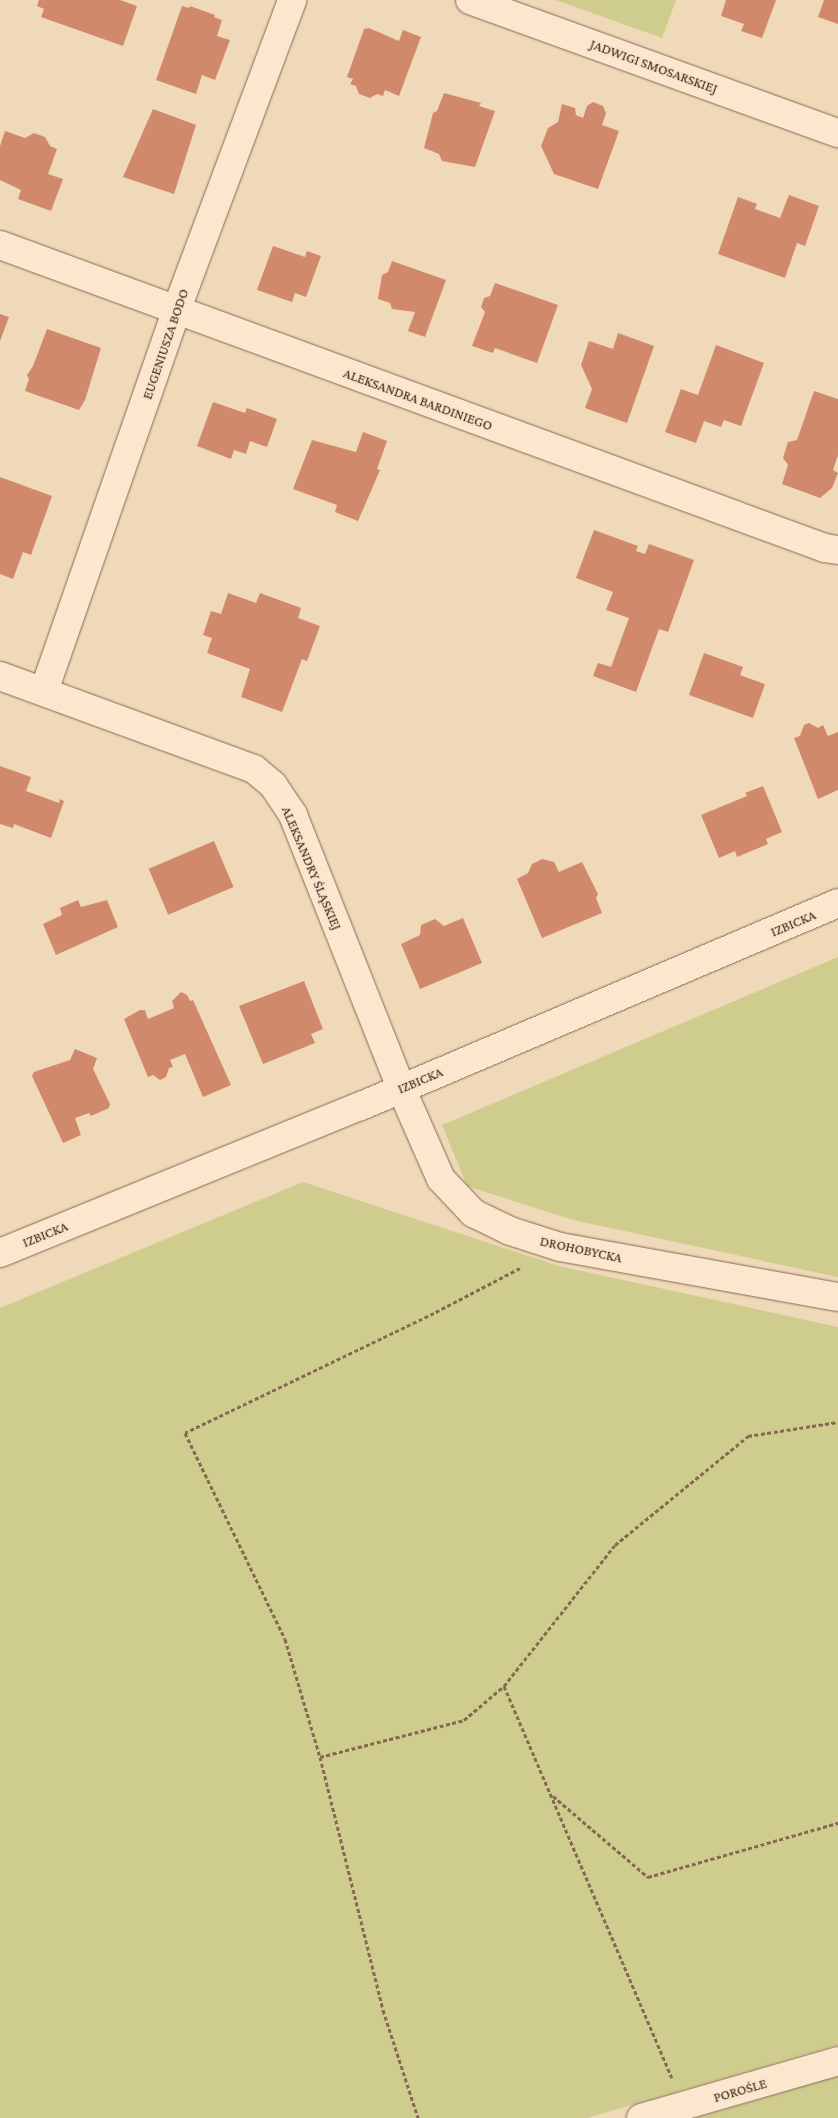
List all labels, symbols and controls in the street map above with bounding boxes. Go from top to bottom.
street label: JADWIGI SMOSARSKIEJ [588,35,720,97]
street label: EUGENIUSZA BODO [138,287,192,401]
street label: ALEKSANDRA BARDINIEGO [341,364,495,434]
street label: ALEKSANDRY ŚLĄSKIEJ [278,803,346,933]
street label: IZBICKA [768,906,818,940]
street label: IZBICKA [395,1063,445,1097]
street label: IZBICKA [20,1217,70,1251]
street label: DROHOBYCKA [538,1232,624,1266]
street label: POROŚLE [711,2074,769,2106]

